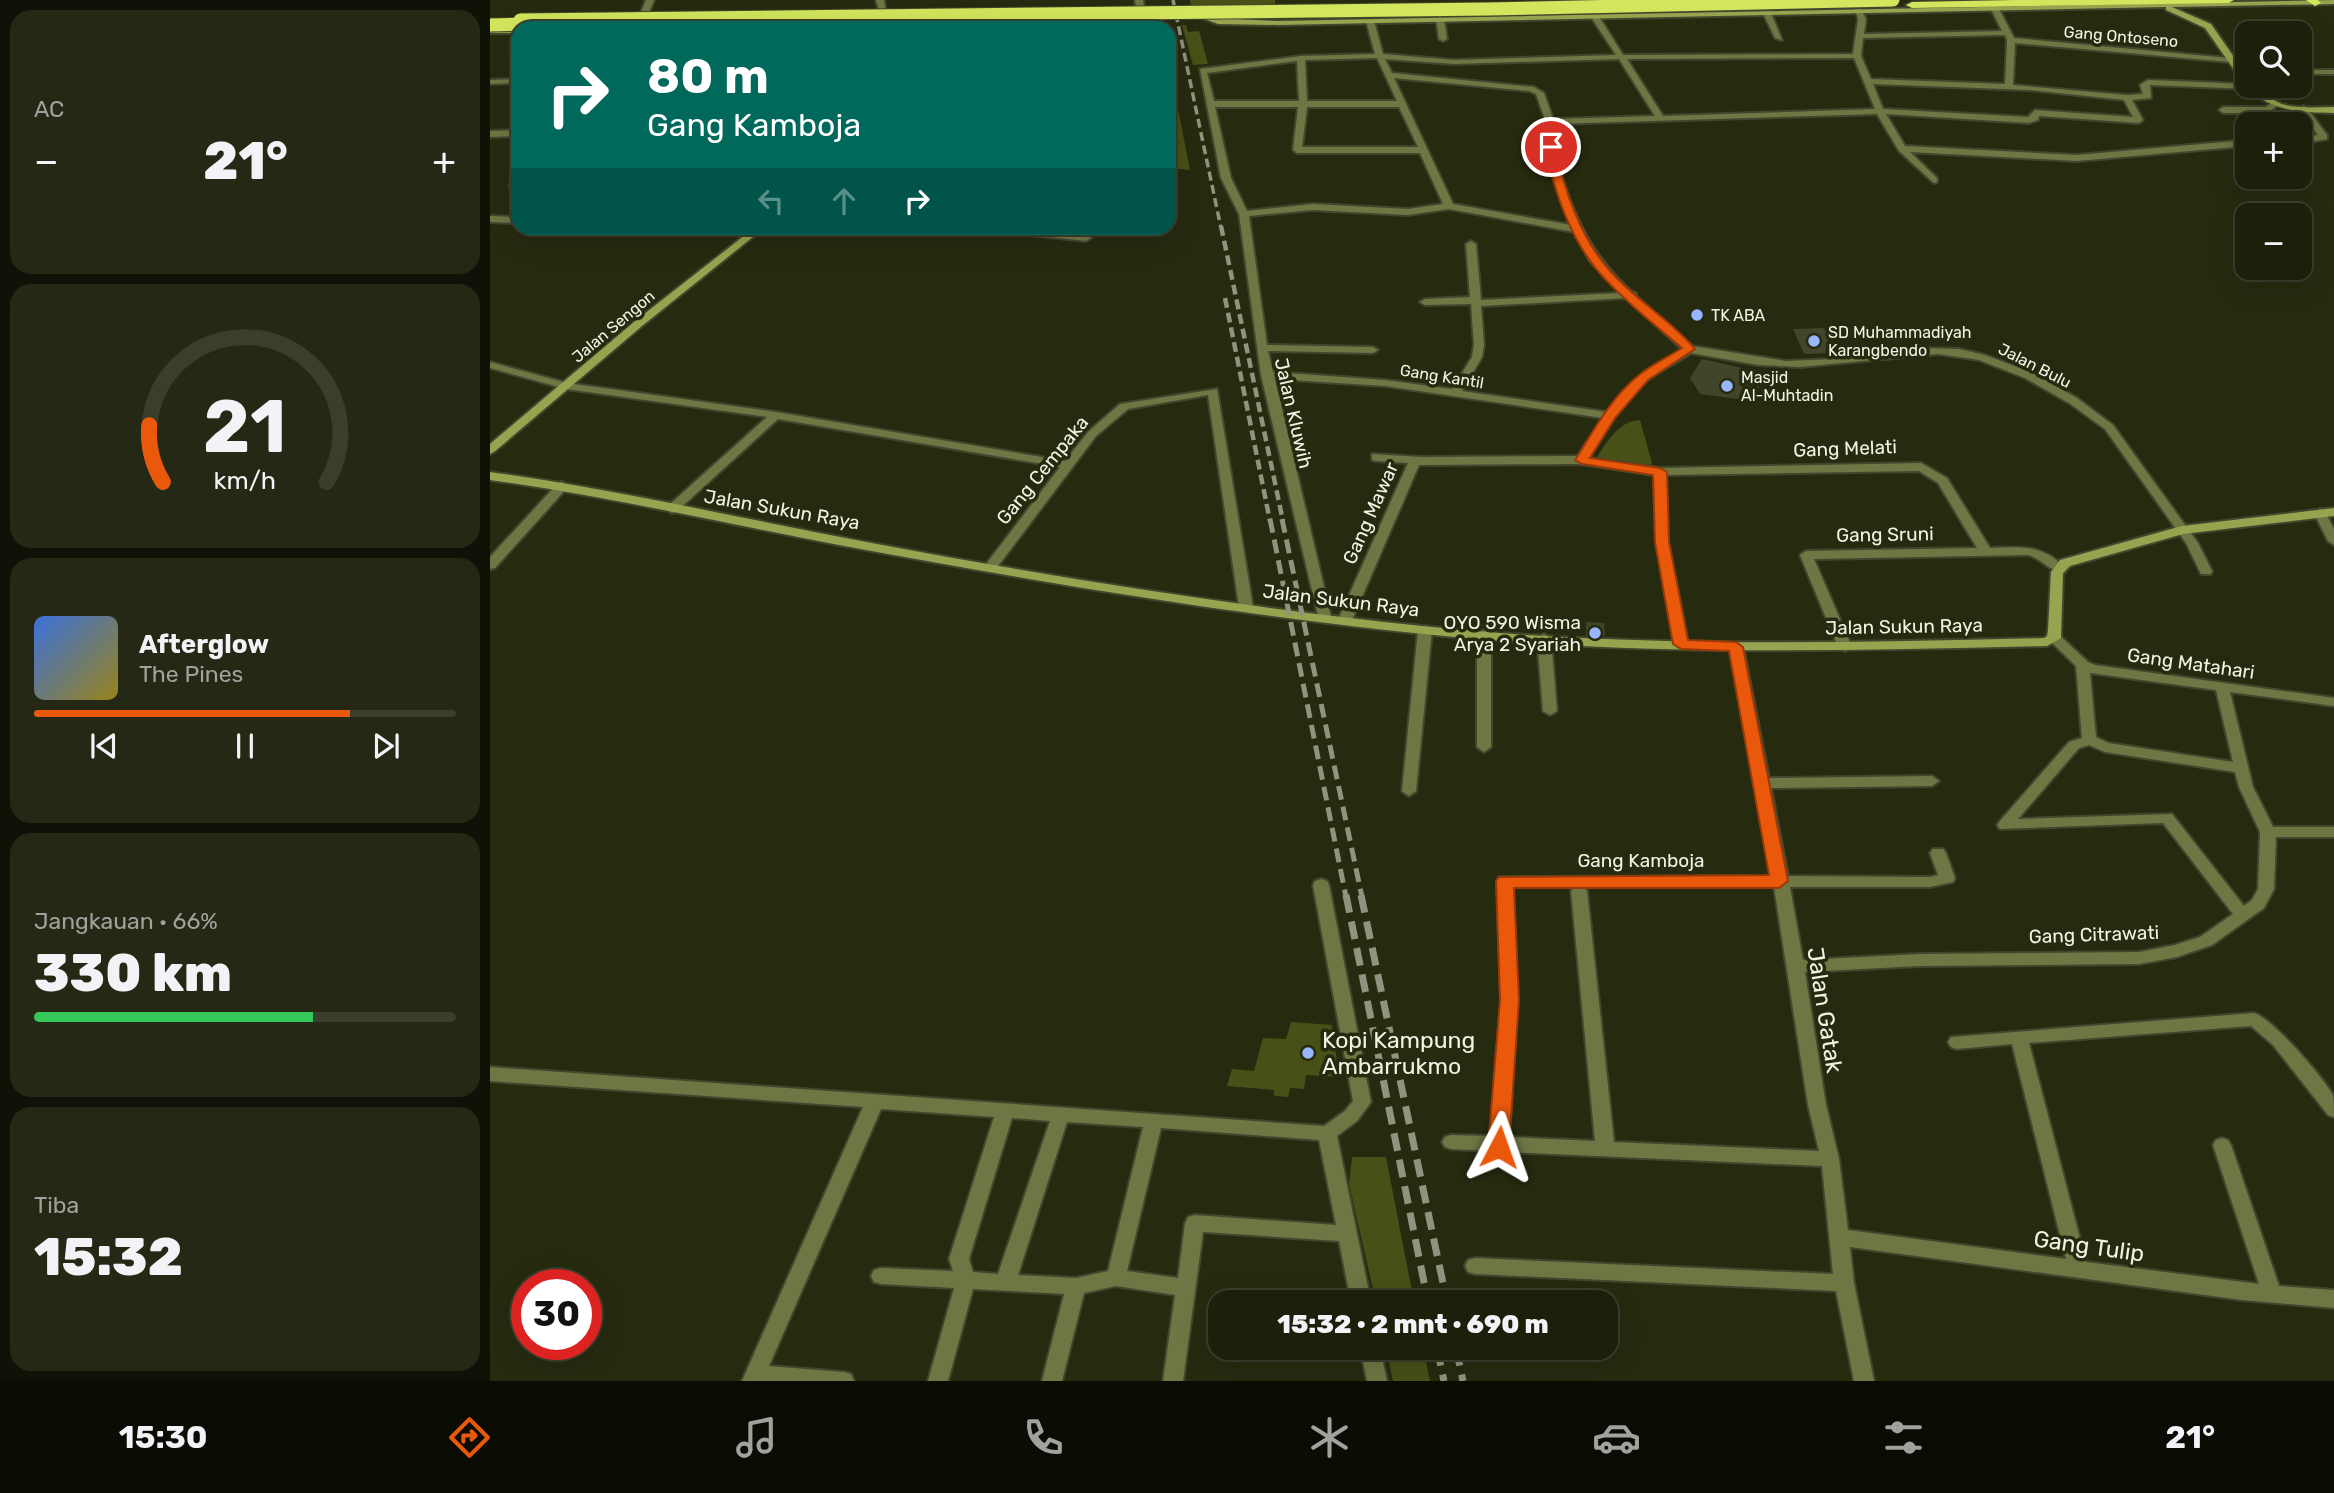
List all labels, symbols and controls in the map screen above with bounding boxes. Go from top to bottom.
map controls [2235,21,2312,280]
button: search [2235,21,2312,98]
street label: Gang Ontoseno [2063,22,2179,51]
text: 80 m [647,47,769,105]
icon: right [532,49,623,140]
text: AC [34,95,64,123]
text: Gang Kamboja [647,106,861,144]
button: + [2235,112,2312,189]
pin [1521,117,1581,177]
icon: arrive [1532,128,1570,166]
text: 21° [203,130,288,192]
text: − [34,138,59,184]
text: + [432,138,456,184]
icon: left [752,182,790,220]
icon: ahead [825,182,863,220]
icon: right [898,182,936,220]
button: − [2235,203,2312,280]
street label: Jalan Sengon [568,286,659,367]
place label: TK ABA [1711,306,1766,325]
marker: TK ABA [1689,307,1705,323]
place label: SD Muhammadiyah Karangbendo [1828,323,1972,360]
marker: SD Muhammadiyah Karangbendo [1806,333,1822,349]
street label: Jalan Bulu [1995,339,2074,392]
street label: Jalan Kluwih [1270,356,1317,471]
street label: Gang Kantil [1399,360,1485,393]
place label: Masjid Al-Muhtadin [1741,368,1833,405]
marker: Masjid Al-Muhtadin [1719,378,1735,394]
text: 21 [203,385,287,471]
street label: Gang Cempaka [992,411,1093,529]
street label: Gang Melati [1793,435,1897,462]
street label: Gang Mawar [1338,458,1403,568]
text: km/h [214,466,276,495]
street label: Jalan Sukun Raya [702,484,862,535]
street label: Gang Sruni [1836,522,1934,547]
street label: Jalan Sukun Raya [1261,579,1421,622]
place label: OYO 590 Wisma Arya 2 Syariah [1444,611,1581,656]
street label: Jalan Sukun Raya [1825,614,1983,639]
marker: OYO 590 Wisma Arya 2 Syariah [1587,625,1603,641]
text: Afterglow [139,629,269,660]
street label: Gang Matahari [2126,643,2256,684]
text: The Pines [139,660,243,688]
icon: previous [85,727,123,765]
icon: pause [226,727,264,765]
icon: next [367,727,405,765]
street label: Gang Kamboja [1577,849,1705,872]
text: Jangkauan · 66% [34,907,218,935]
street label: Gang Citrawati [2028,921,2160,948]
text: 330 km [34,942,232,1004]
street label: Jalan Gatak [1801,945,1849,1075]
place label: Kopi Kampung Ambarrukmo [1322,1026,1475,1080]
marker: Kopi Kampung Ambarrukmo [1300,1045,1316,1061]
position arrow [1462,1110,1536,1184]
text: Tiba [34,1191,79,1219]
street label: Gang Tulip [2032,1224,2146,1268]
text: 15:32 [34,1226,183,1288]
speed limit sign: 30 [511,1269,602,1360]
text: 15:32 · 2 mnt · 690 m [1277,1309,1549,1340]
icon: directions [445,1413,494,1462]
icon: music [732,1413,781,1462]
icon: phone [1019,1413,1068,1462]
icon: climate [1305,1413,1354,1462]
icon: car [1592,1413,1641,1462]
icon: filters [1879,1413,1928,1462]
text: 15:30 [119,1418,208,1456]
text: 21° [2165,1418,2215,1456]

